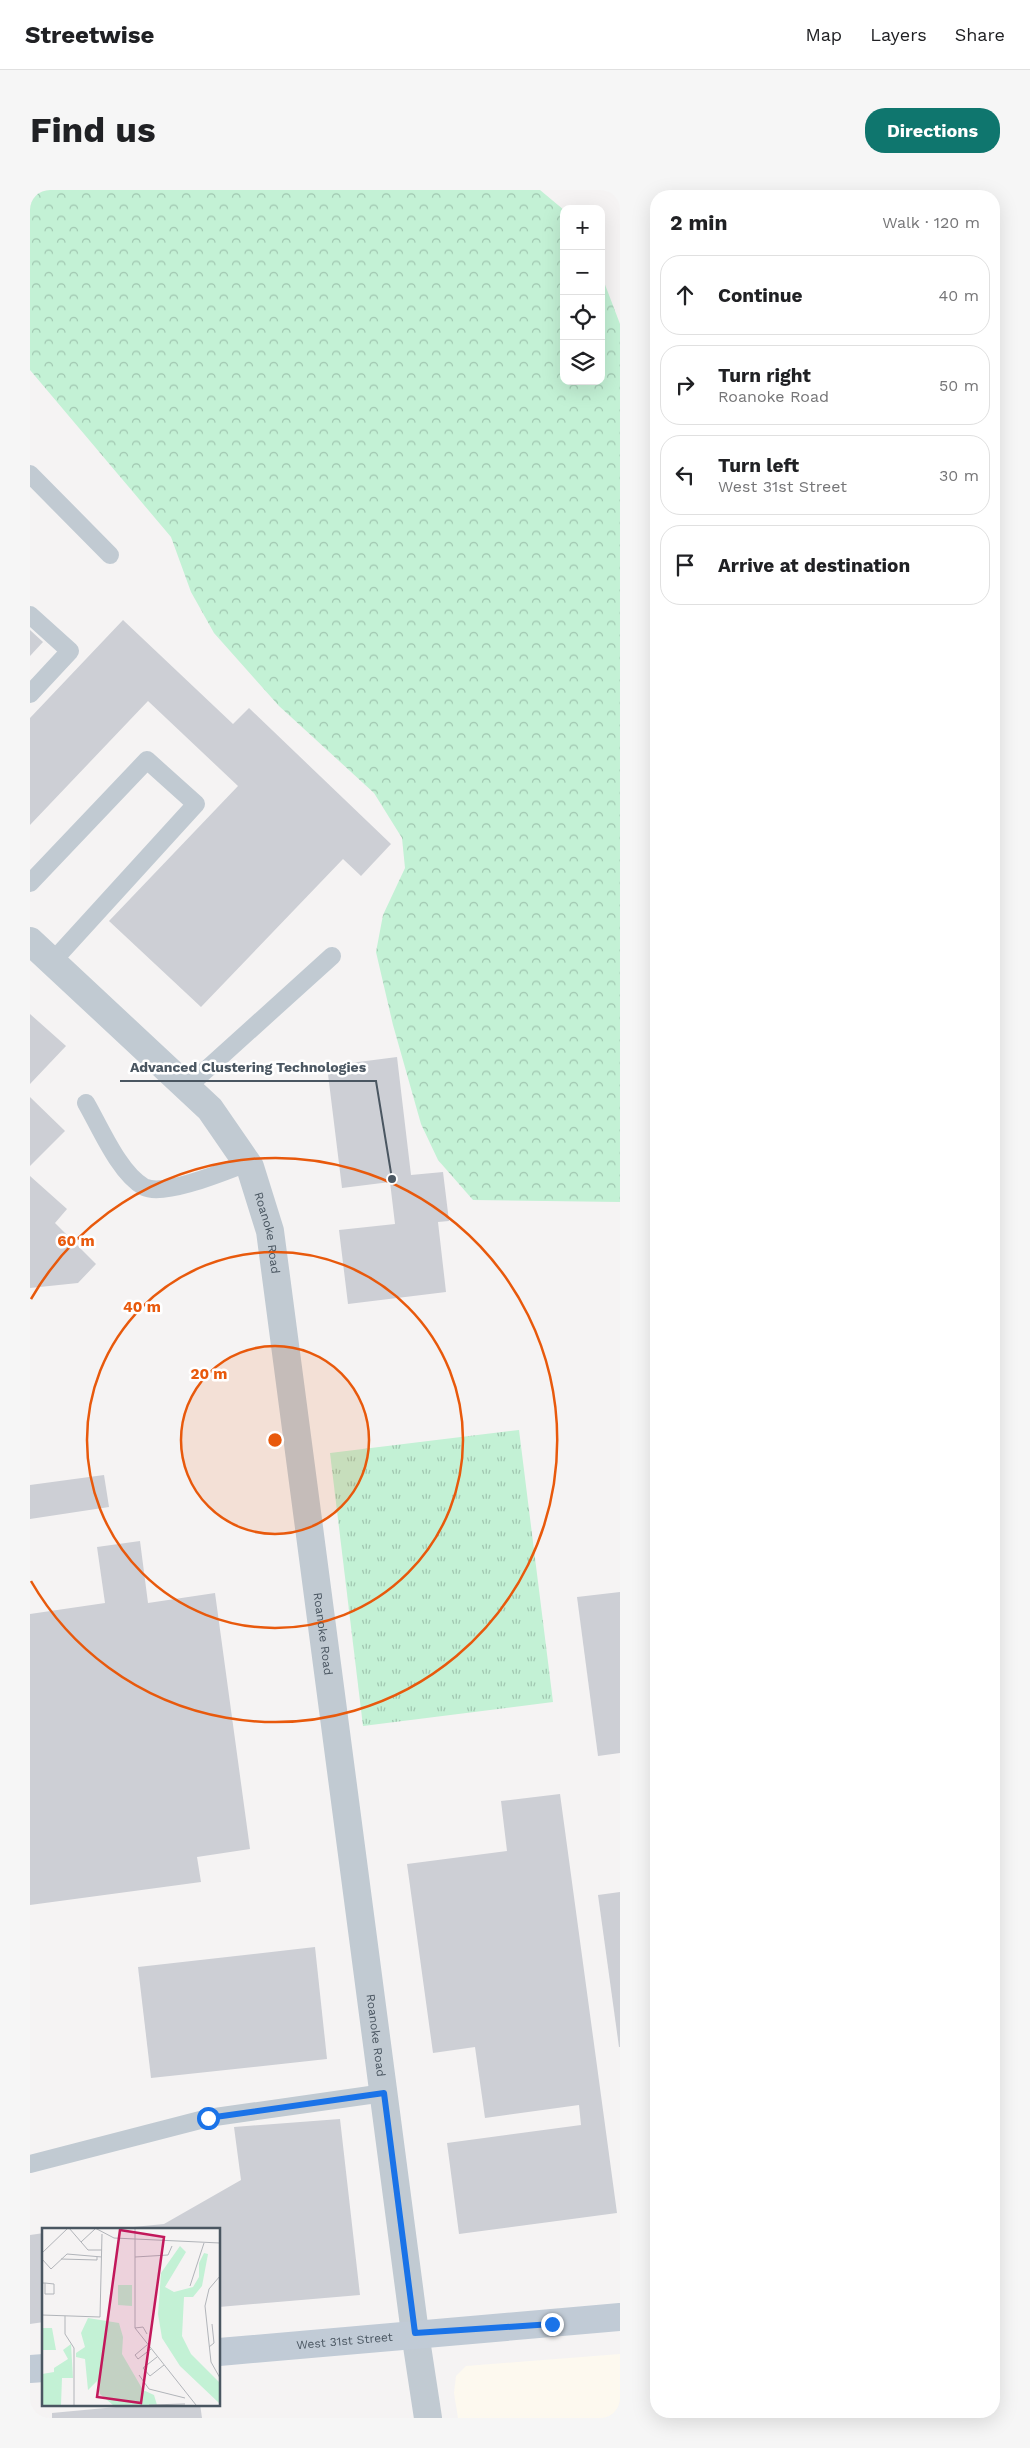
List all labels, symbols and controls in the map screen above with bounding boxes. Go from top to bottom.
text: Streetwise [25,21,154,49]
text: Map [805,24,842,45]
text: Layers [870,24,927,45]
text: Share [955,24,1005,45]
button: Directions [865,108,1000,153]
text: Find us [30,109,156,151]
map controls [560,205,605,385]
button: + [560,205,605,250]
text: 2 min [670,210,727,235]
text: Walk · 120 m [882,213,980,232]
button: − [560,250,605,295]
icon: ahead [671,281,699,309]
text: Continue [718,284,802,307]
text: 40 m [939,286,979,305]
button: locate [560,295,605,340]
button: layers [560,340,605,385]
text: Turn right [718,364,811,387]
icon: right [671,371,699,399]
text: 50 m [939,376,979,395]
text: Roanoke Road [718,387,829,406]
text: Turn left [718,454,799,477]
icon: left [671,461,699,489]
text: 30 m [939,466,979,485]
text: West 31st Street [718,477,847,496]
icon: arrive [671,551,699,579]
text: Arrive at destination [718,554,910,577]
callout: Advanced Clustering Technologies [120,1052,376,1081]
text: Advanced Clustering Technologies [130,1059,367,1075]
street label: Roanoke Road [251,1190,283,1274]
text: 60 m [57,1232,95,1250]
text: 40 m [123,1298,161,1316]
text: 20 m [190,1365,228,1383]
centre of rings [266,1431,284,1449]
street label: Roanoke Road [311,1592,335,1676]
street label: Roanoke Road [363,1993,388,2078]
route start [197,2107,220,2130]
inset map [42,2228,220,2406]
route end [541,2313,564,2336]
street label: West 31st Street [296,2330,393,2352]

